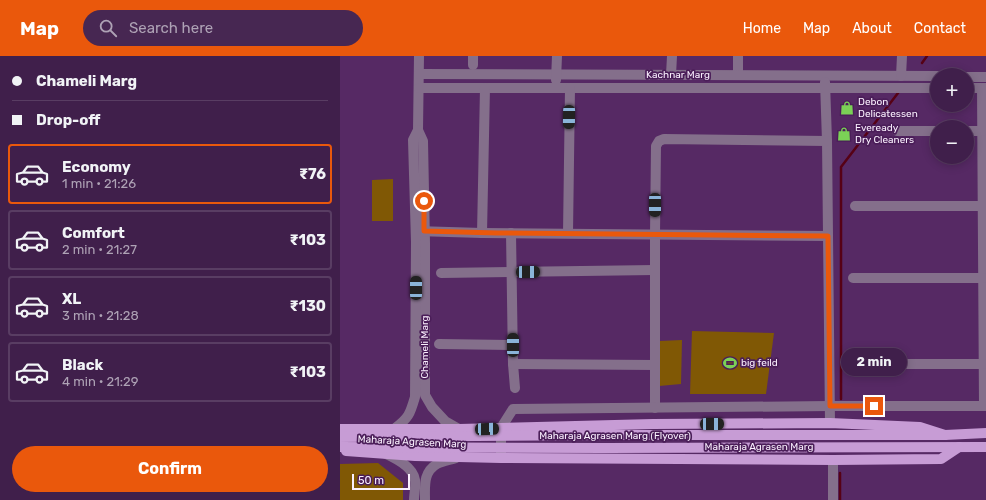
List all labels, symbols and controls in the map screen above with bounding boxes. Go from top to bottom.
search box [83,10,363,46]
text: Map [20,17,59,40]
icon: search [97,17,119,39]
text: Search here [129,19,213,37]
text: Home [743,20,781,37]
text: Map [803,20,830,37]
text: About [852,20,892,37]
text: Contact [914,20,966,37]
map controls [930,68,974,164]
button: + [930,68,974,112]
street label: Kachnar Marg [646,69,710,81]
text: Chameli Marg [36,72,137,90]
place label: Debon Delicatessen [858,96,918,120]
shop icon: Debon Delicatessen [839,100,855,116]
car [563,105,575,129]
text: Drop-off [36,111,100,129]
button: − [930,120,974,164]
place label: Eveready Dry Cleaners [855,122,914,146]
shop icon: Eveready Dry Cleaners [836,126,852,142]
icon: car [14,156,50,192]
text: Economy [62,158,131,176]
text: ₹76 [299,165,326,183]
text: 1 min · 21:26 [62,176,136,191]
route start [415,192,433,210]
car [649,193,661,217]
icon: car [14,222,50,258]
text: Comfort [62,224,125,242]
text: ₹103 [289,231,326,249]
text: 2 min · 21:27 [62,242,137,257]
car [516,266,540,278]
car [410,276,422,300]
icon: car [14,288,50,324]
text: XL [62,290,81,308]
text: ₹130 [289,297,326,315]
text: 3 min · 21:28 [62,308,139,323]
street label: Chameli Marg [419,315,431,379]
car [507,333,519,357]
callout: 2 min [841,348,907,376]
icon: car [14,354,50,390]
text: 2 min [856,354,892,369]
sports icon: big feild [722,355,738,371]
text: Black [62,356,103,374]
place label: big feild [741,357,778,369]
text: ₹103 [289,363,326,381]
text: 4 min · 21:29 [62,374,138,389]
route end [865,397,883,415]
car [700,418,724,430]
car [475,423,499,435]
street label: Maharaja Agrasen Marg (Flyover) [539,430,691,442]
street label: Maharaja Agrasen Marg [357,433,467,451]
street label: Maharaja Agrasen Marg [705,441,813,453]
button: Confirm [12,446,328,492]
scale bar [352,472,410,491]
text: 50 m [358,474,384,487]

